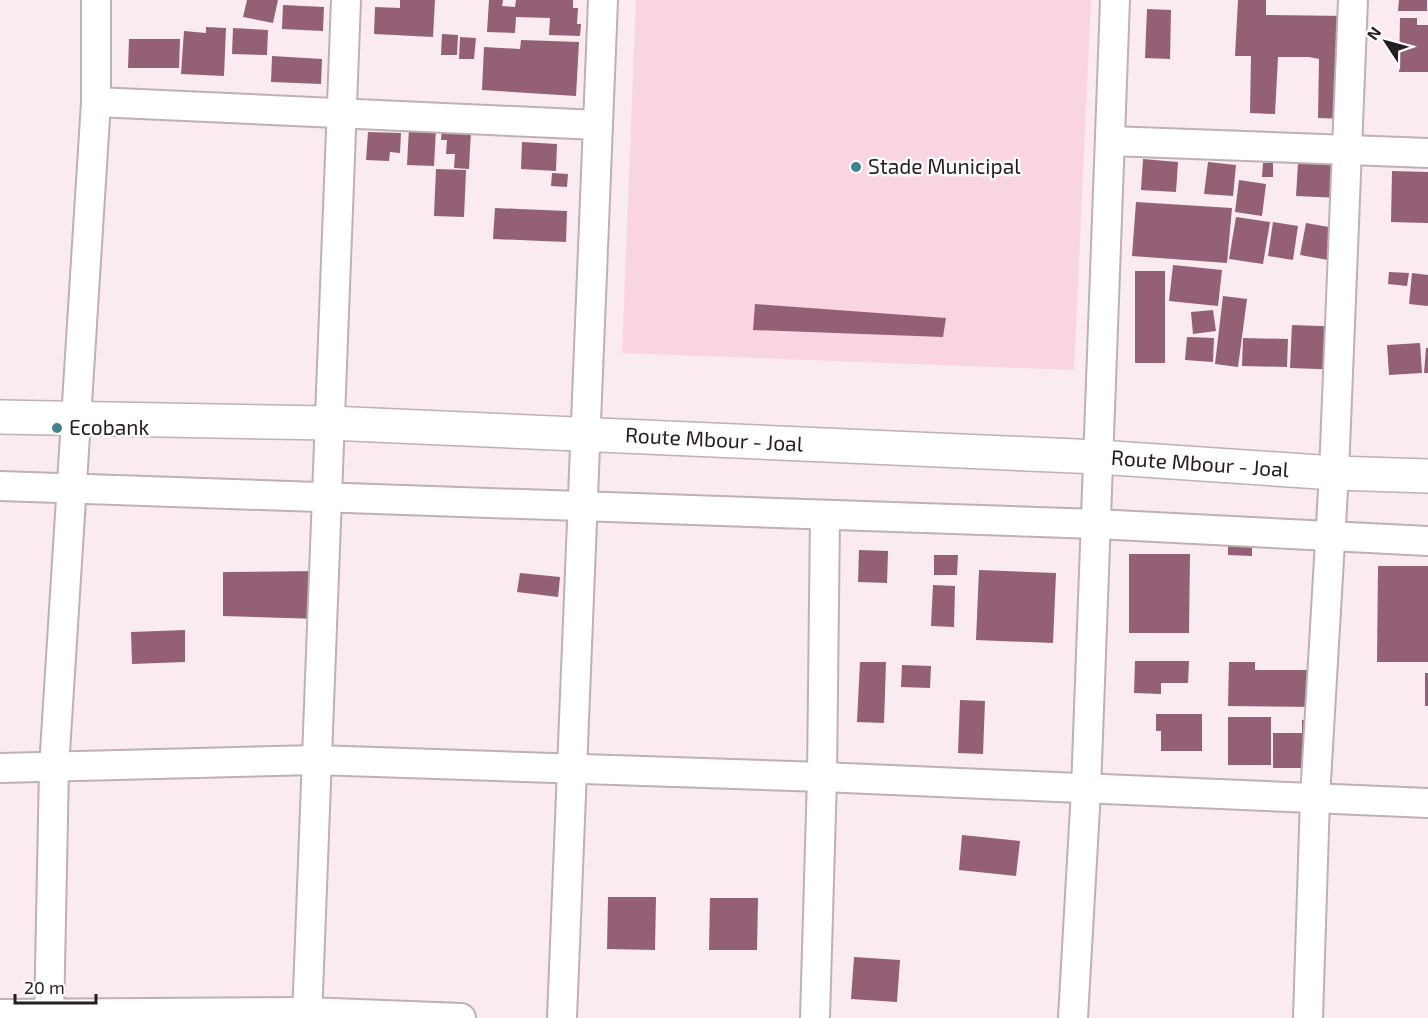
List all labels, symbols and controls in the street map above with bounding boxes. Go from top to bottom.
north arrow [1356,12,1416,72]
text: N [1362,23,1385,43]
place label: Stade Municipal [868,153,1021,178]
marker: Stade Municipal [849,160,863,174]
place label: Ecobank [69,414,149,439]
marker: Ecobank [50,421,64,435]
street label: Route Mbour - Joal [624,421,804,456]
street label: Route Mbour - Joal [1110,444,1291,481]
scale bar [15,967,96,1005]
text: 20 m [24,976,65,998]

